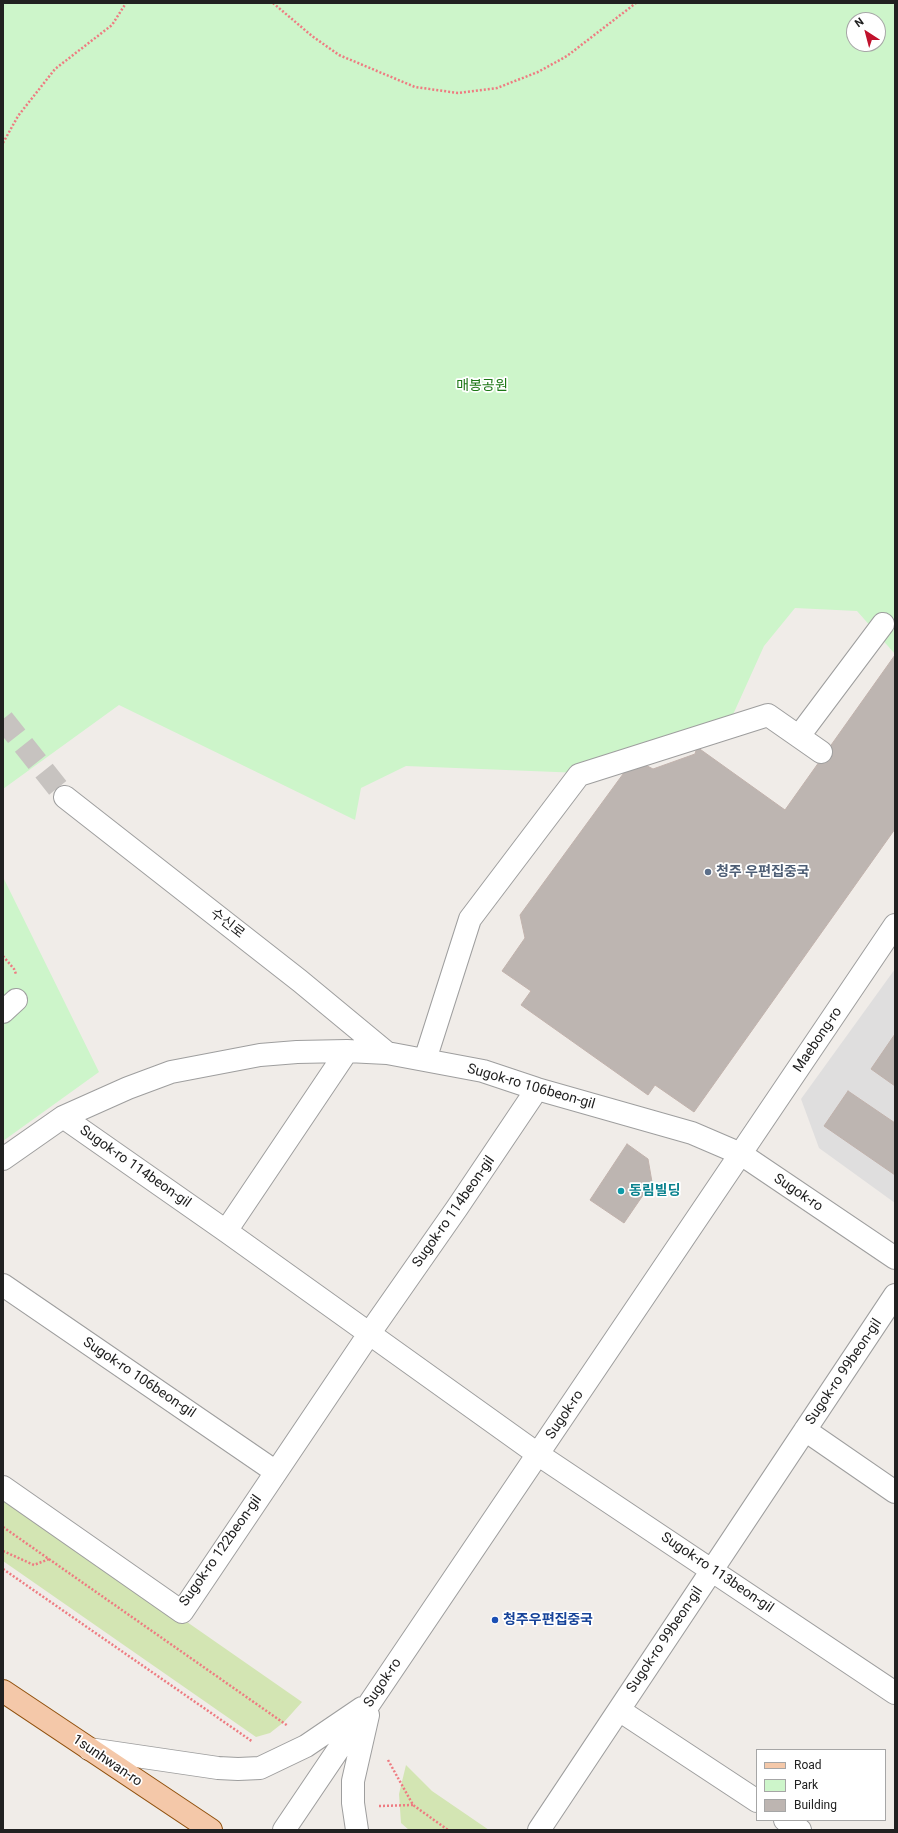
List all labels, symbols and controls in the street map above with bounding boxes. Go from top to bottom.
north arrow [846,12,886,52]
text: N [852,15,866,30]
park label: 매봉공원 [456,378,508,394]
place label: 청주 우편집중국 [716,864,810,880]
marker: 청주 우편집중국 [703,867,713,877]
street label: 수신로 [207,905,247,943]
street label: Maebong-ro [790,1004,846,1076]
street label: Sugok-ro 106beon-gil [465,1061,597,1113]
street label: Sugok-ro 114beon-gil [76,1122,194,1212]
street label: Sugok-ro 114beon-gil [409,1153,499,1271]
street label: Sugok-ro [770,1171,826,1215]
place label: 동림빌딩 [629,1183,681,1199]
marker: 동림빌딩 [616,1186,626,1196]
street label: Sugok-ro 99beon-gil [802,1316,886,1428]
street label: Sugok-ro 106beon-gil [80,1334,198,1422]
street label: Sugok-ro [543,1387,587,1443]
street label: Sugok-ro 122beon-gil [176,1492,266,1610]
street label: Sugok-ro 113beon-gil [658,1529,776,1617]
street label: Sugok-ro 99beon-gil [623,1584,707,1696]
place label: 청주우편집중국 [503,1612,593,1628]
marker: 청주우편집중국 [490,1615,500,1625]
street label: Sugok-ro [361,1655,405,1711]
street label: 1sunhwan-ro [69,1732,145,1790]
legend [756,1749,886,1821]
text: Road [794,1758,822,1772]
text: Park [794,1778,818,1792]
text: Building [794,1798,837,1812]

